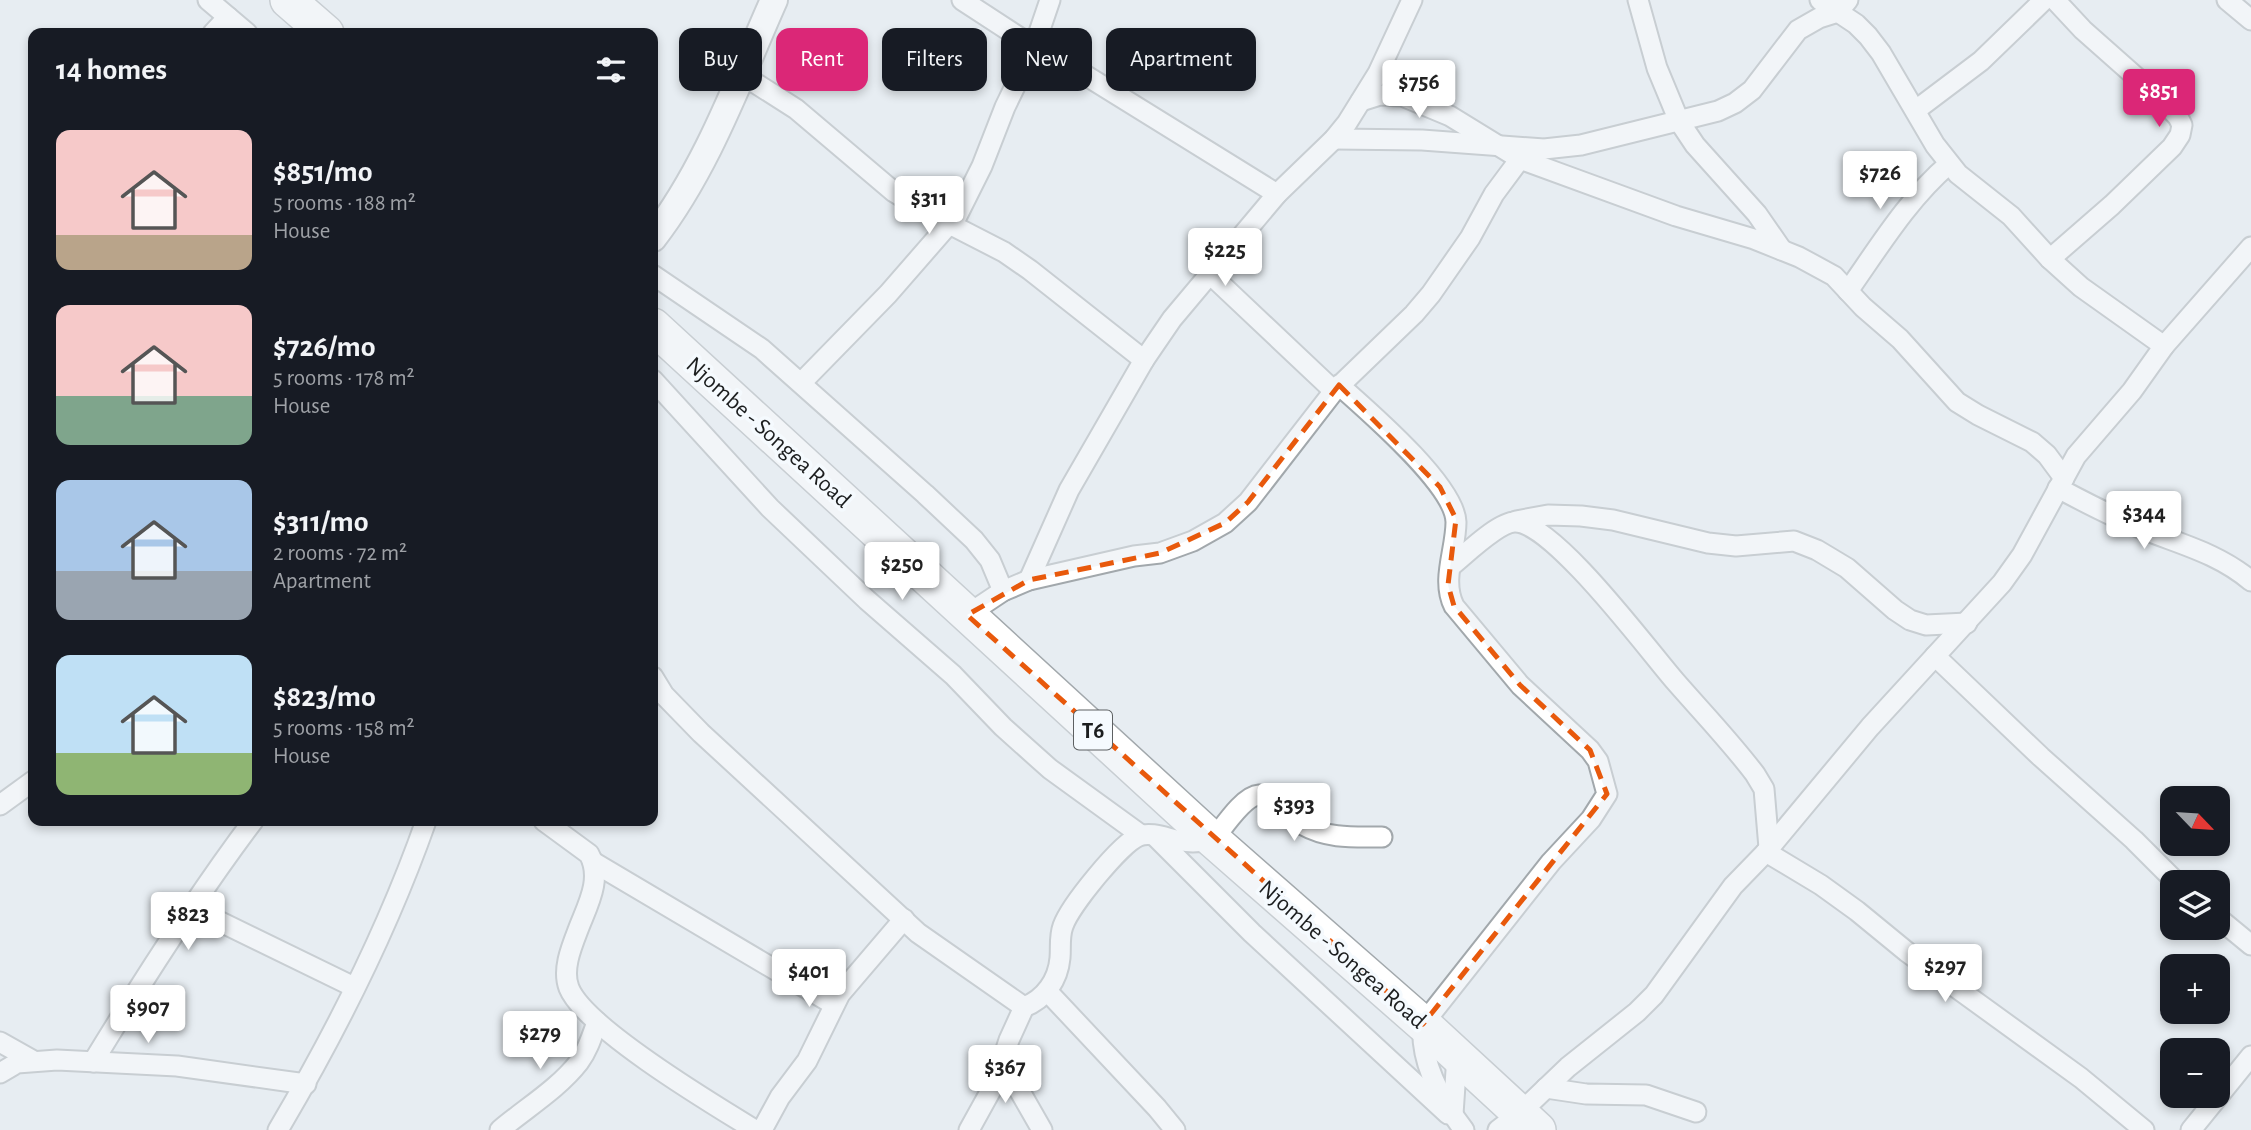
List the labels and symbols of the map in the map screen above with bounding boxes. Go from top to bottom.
pin: $756 [1378,60,1460,120]
pin: $851 [2118,69,2200,129]
pin: $726 [1839,152,1921,211]
pin: $311 [888,176,970,236]
pin: $225 [1184,229,1266,288]
street label: Njombe - Songea Road [681,353,855,513]
pin: $344 [2103,491,2185,551]
pin: $250 [861,542,943,602]
road number: T6 [1074,710,1112,750]
pin: $393 [1253,784,1335,843]
north arrow [2160,786,2230,856]
street label: Njombe - Songea Road [1254,876,1430,1034]
pin: $823 [147,892,229,952]
pin: $297 [1904,944,1986,1004]
pin: $401 [768,950,850,1009]
pin: $907 [107,986,189,1045]
pin: $279 [499,1012,581,1071]
pin: $367 [964,1046,1046,1105]

